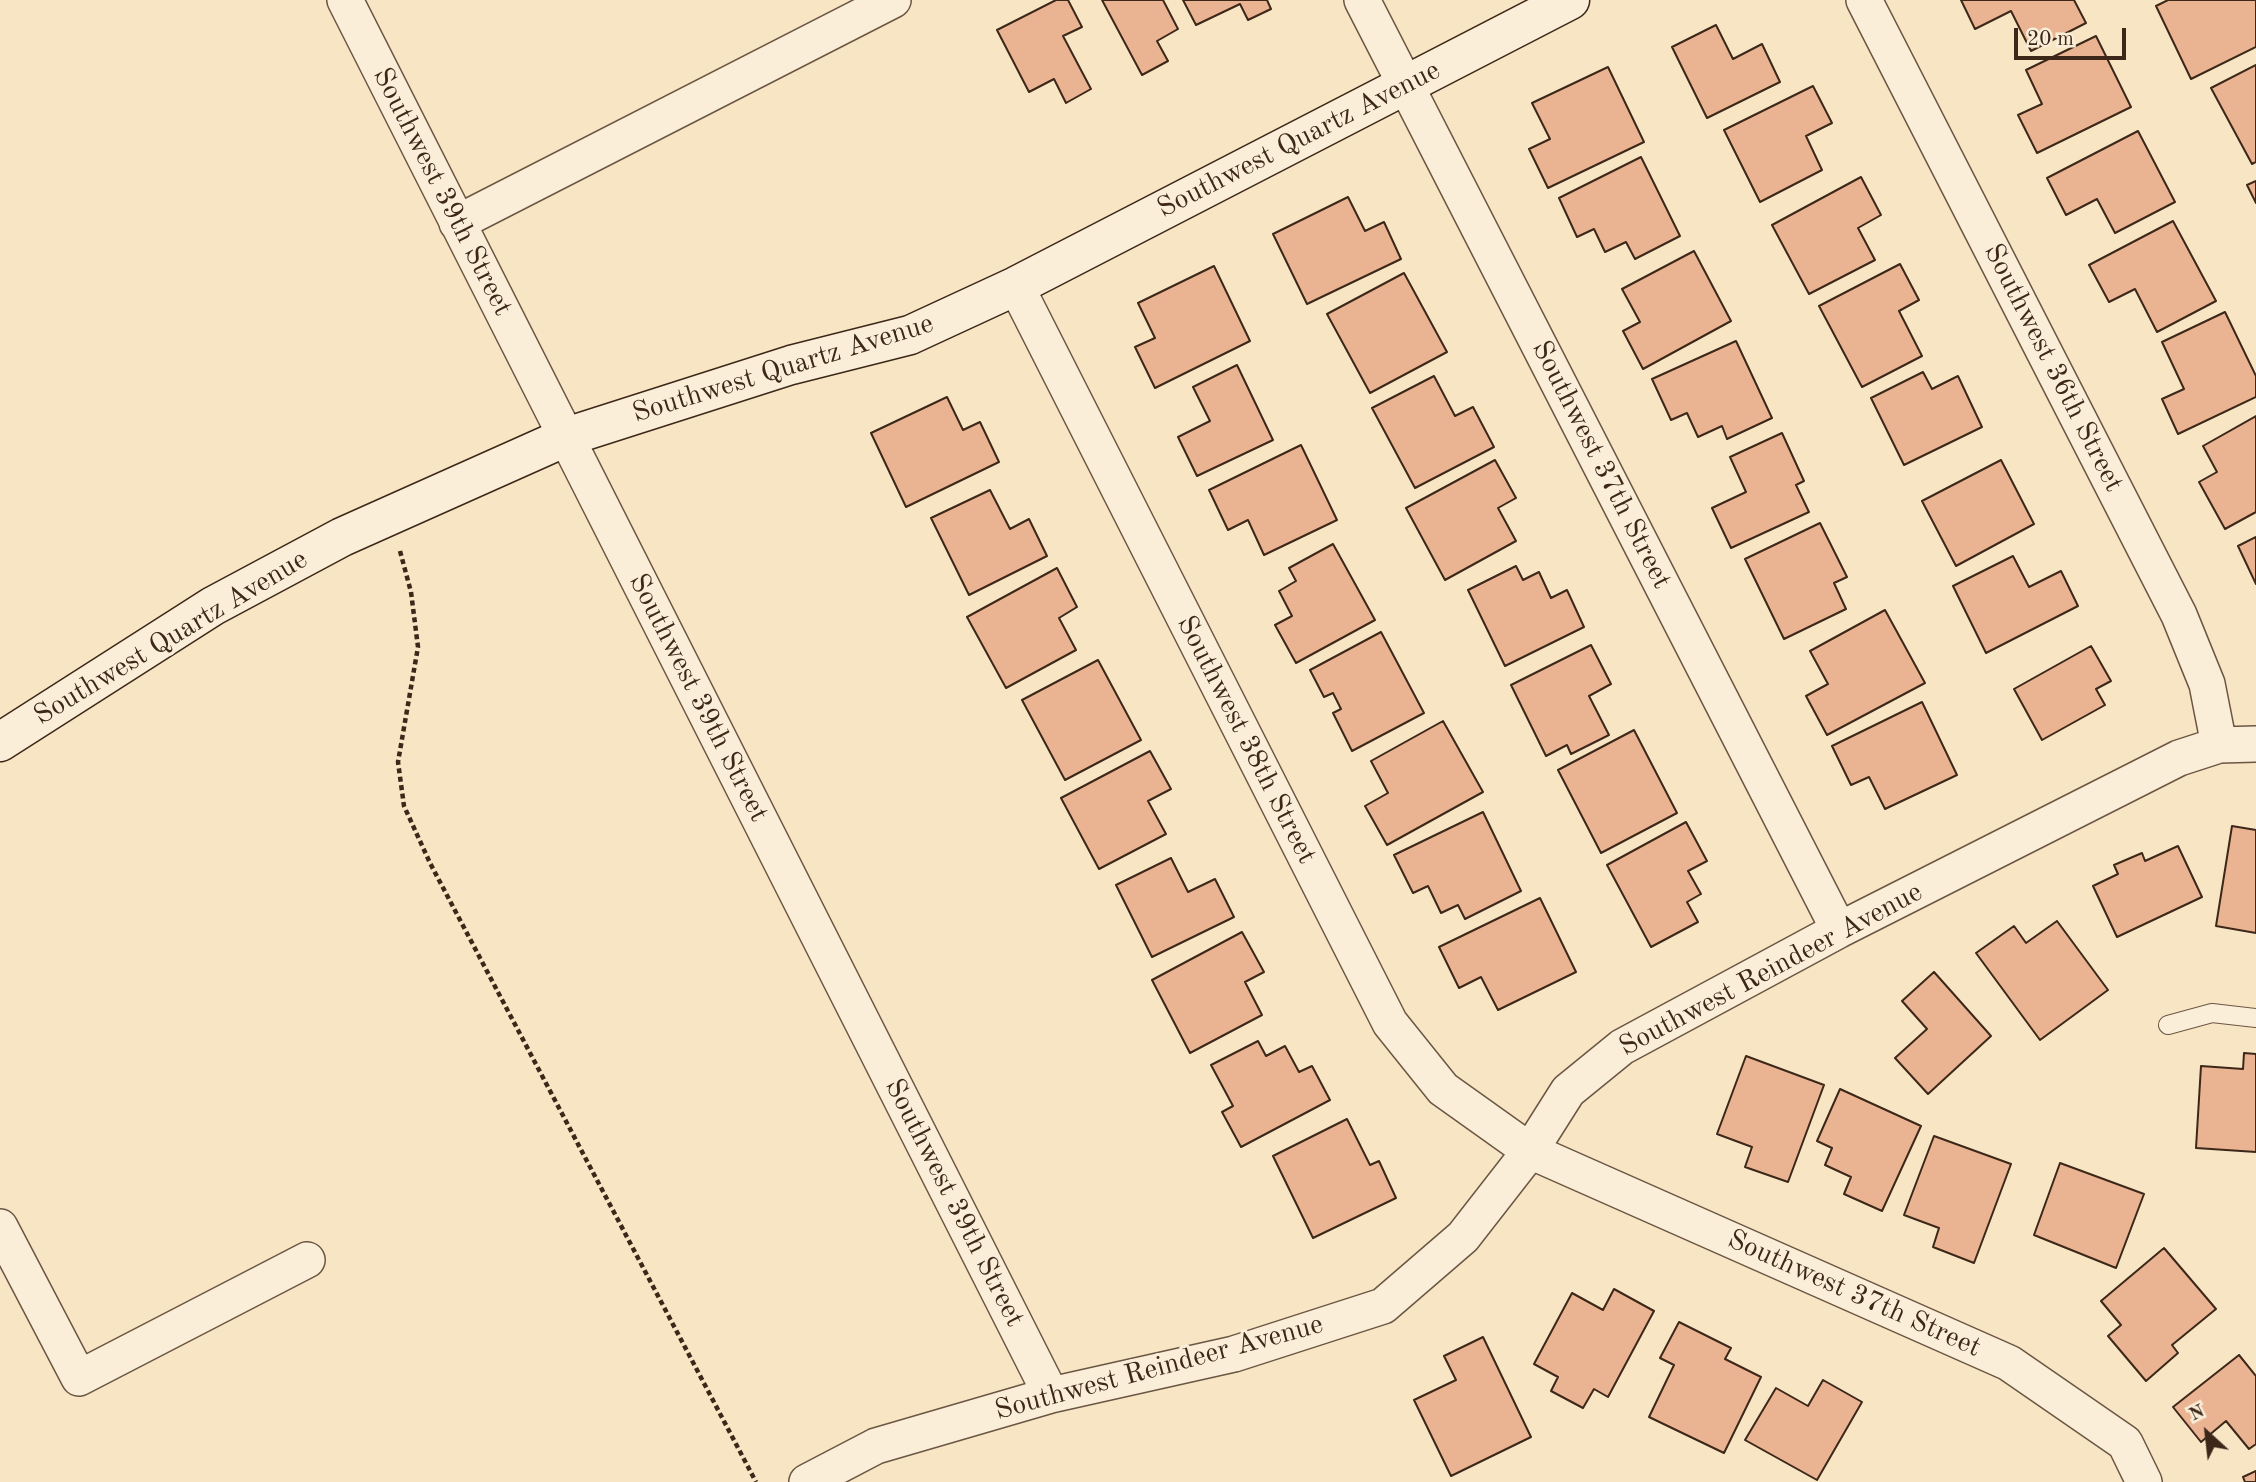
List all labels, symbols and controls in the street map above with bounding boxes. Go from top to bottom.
scale bar [2018,14,2130,58]
text: 20 m [2027,29,2074,50]
street label: Southwest Quartz Avenue [1152,54,1446,226]
street label: Southwest 39th Street [365,62,519,322]
street label: Southwest 36th Street [1976,238,2130,498]
street label: Southwest Quartz Avenue [628,307,938,431]
street label: Southwest 37th Street [1524,335,1678,595]
street label: Southwest Quartz Avenue [28,543,314,733]
street label: Southwest 39th Street [621,568,775,828]
street label: Southwest 38th Street [1169,610,1323,870]
street label: Southwest Reindeer Avenue [1614,876,1928,1064]
street label: Southwest 39th Street [877,1073,1031,1333]
street label: Southwest 37th Street [1722,1223,1986,1365]
street label: Southwest Reindeer Avenue [991,1308,1327,1428]
north arrow [2172,1398,2242,1468]
text: N [2186,1402,2208,1426]

